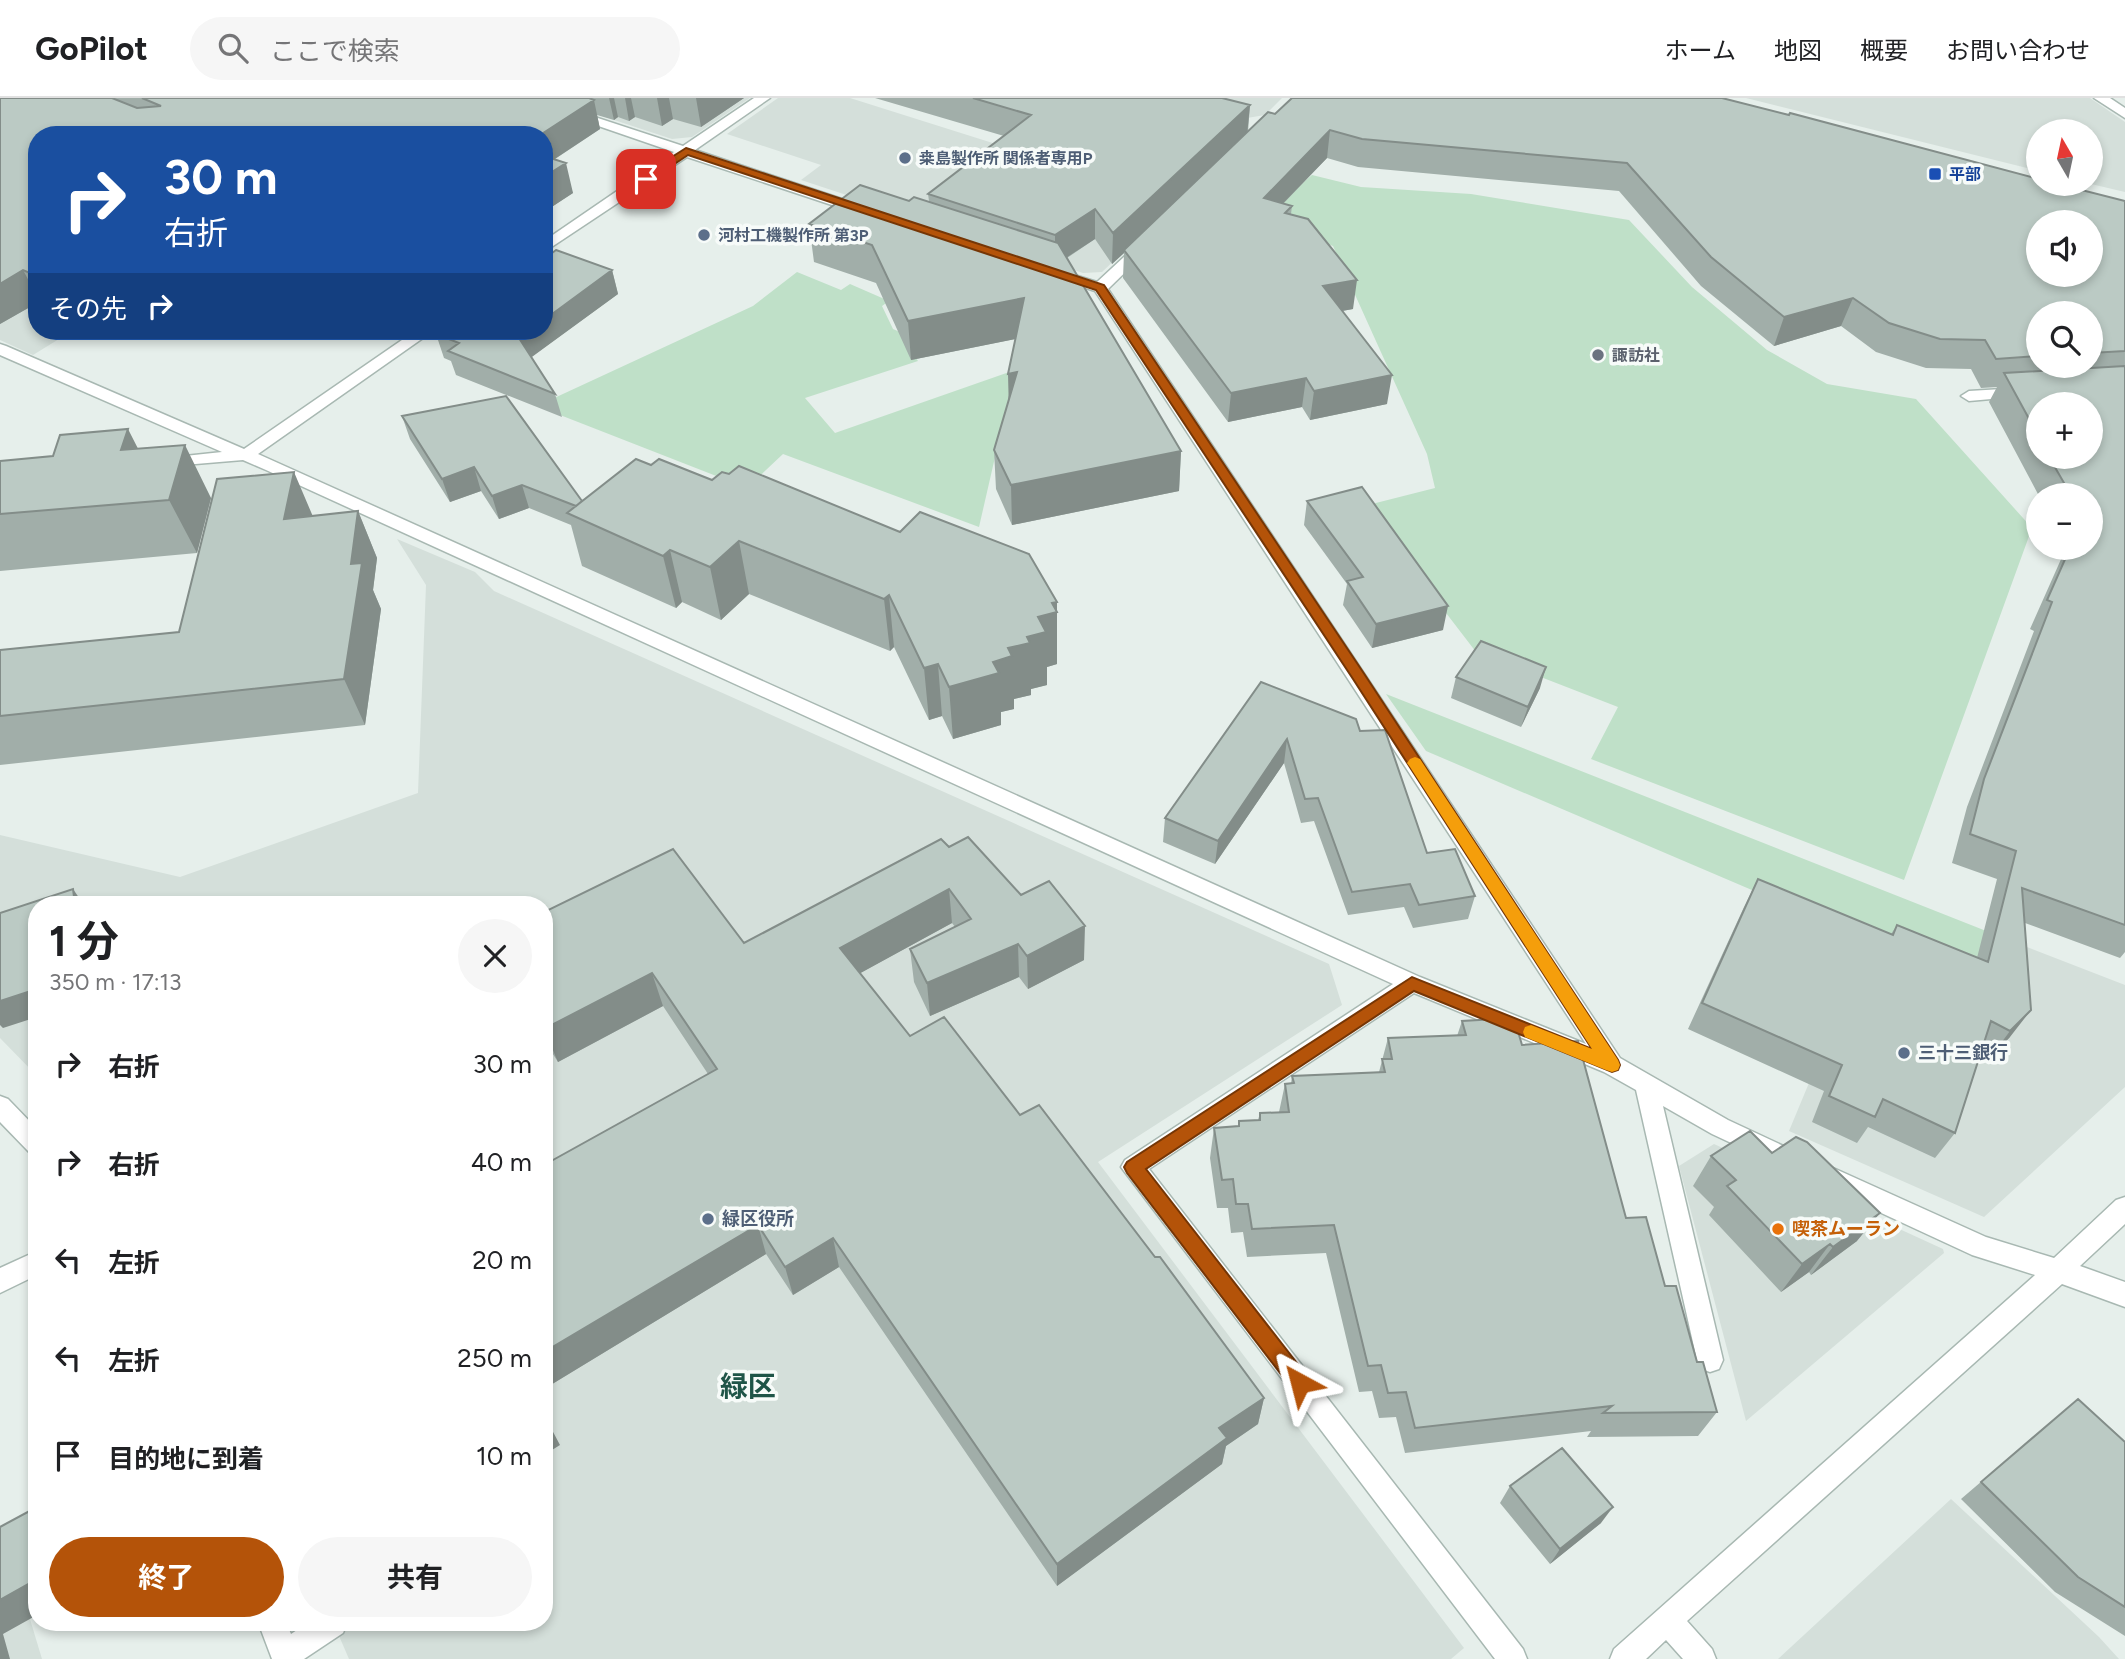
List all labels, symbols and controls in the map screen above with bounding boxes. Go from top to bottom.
search box [190,17,680,80]
text: GoPilot [35,29,148,68]
icon: search [214,29,252,67]
text: ここで検索 [270,35,400,67]
text: ホーム [1665,36,1736,65]
text: 地図 [1774,36,1822,65]
text: 概要 [1860,36,1908,65]
text: お問い合わせ [1946,36,2090,65]
north arrow [2026,119,2104,196]
map controls [2026,119,2103,560]
text: 30 m [164,147,277,206]
pin [616,149,676,209]
place label: 桒島製作所 関係者専用P [919,149,1093,168]
marker: 桒島製作所 関係者専用P [897,150,913,166]
icon: right [49,154,140,245]
icon: arrive [627,160,665,198]
place label: 平部 [1949,165,1981,184]
marker: 平部 [1927,166,1943,182]
button: sound [2026,210,2103,287]
text: 右折 [164,214,228,252]
place label: 河村工機製作所 第3P [718,226,869,245]
marker: 河村工機製作所 第3P [696,227,712,243]
icon: right [141,287,179,325]
text: その先 [49,293,127,325]
button: search [2026,301,2103,378]
place label: 諏訪社 [1612,346,1660,365]
marker: 諏訪社 [1590,347,1606,363]
button: + [2026,392,2103,469]
button: − [2026,483,2103,560]
text: 1 分 [49,916,119,967]
button: close [458,919,532,993]
text: 350 m · 17:13 [49,968,182,996]
place label: 三十三銀行 [1918,1042,2008,1064]
icon: right [49,1045,87,1083]
marker: 三十三銀行 [1896,1045,1912,1061]
text: 30 m [473,1048,532,1080]
text: 右折 [108,1051,160,1083]
icon: right [49,1143,87,1181]
text: 40 m [471,1146,532,1178]
text: 右折 [108,1149,160,1181]
place label: 緑区役所 [722,1208,794,1230]
marker: 緑区役所 [700,1211,716,1227]
place label: 喫茶ムーラン [1792,1218,1900,1240]
marker: 喫茶ムーラン [1770,1221,1786,1237]
icon: left [49,1241,87,1279]
text: 20 m [472,1244,532,1276]
text: 左折 [108,1247,160,1279]
icon: left [49,1339,87,1377]
text: 250 m [457,1342,532,1374]
text: 左折 [108,1345,160,1377]
position arrow [1263,1346,1337,1420]
district label: 緑区 [720,1369,776,1403]
icon: arrive [49,1437,87,1475]
text: 10 m [476,1440,532,1472]
text: 目的地に到着 [108,1443,264,1475]
button: 終了 [49,1537,284,1617]
button: 共有 [298,1537,532,1617]

